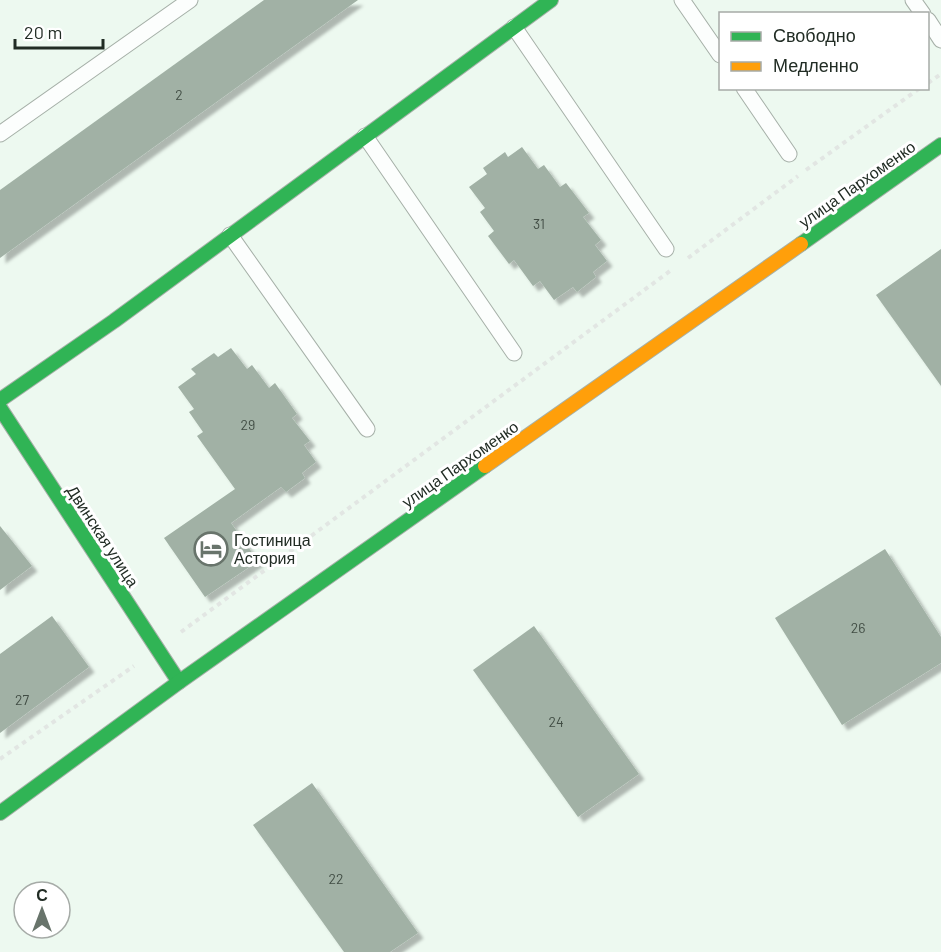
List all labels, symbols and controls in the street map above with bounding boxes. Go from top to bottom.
scale bar [15,12,104,50]
legend [719,12,929,90]
text: 20 m [24,21,62,43]
text: Свободно [773,24,856,46]
text: Медленно [773,54,859,76]
house number: 2 [175,86,183,103]
street label: улица Пархоменко [795,136,919,231]
house number: 31 [533,215,545,232]
house number: 29 [241,416,255,433]
street label: улица Пархоменко [398,416,522,511]
street label: Двинская улица [64,481,143,590]
place label: Гостиница Астория [234,530,311,567]
hotel icon: Гостиница Астория [193,531,229,567]
house number: 26 [851,619,865,636]
house number: 27 [15,691,29,708]
house number: 24 [548,713,564,730]
house number: 22 [328,870,344,887]
north arrow [12,880,72,940]
text: С [36,885,48,904]

